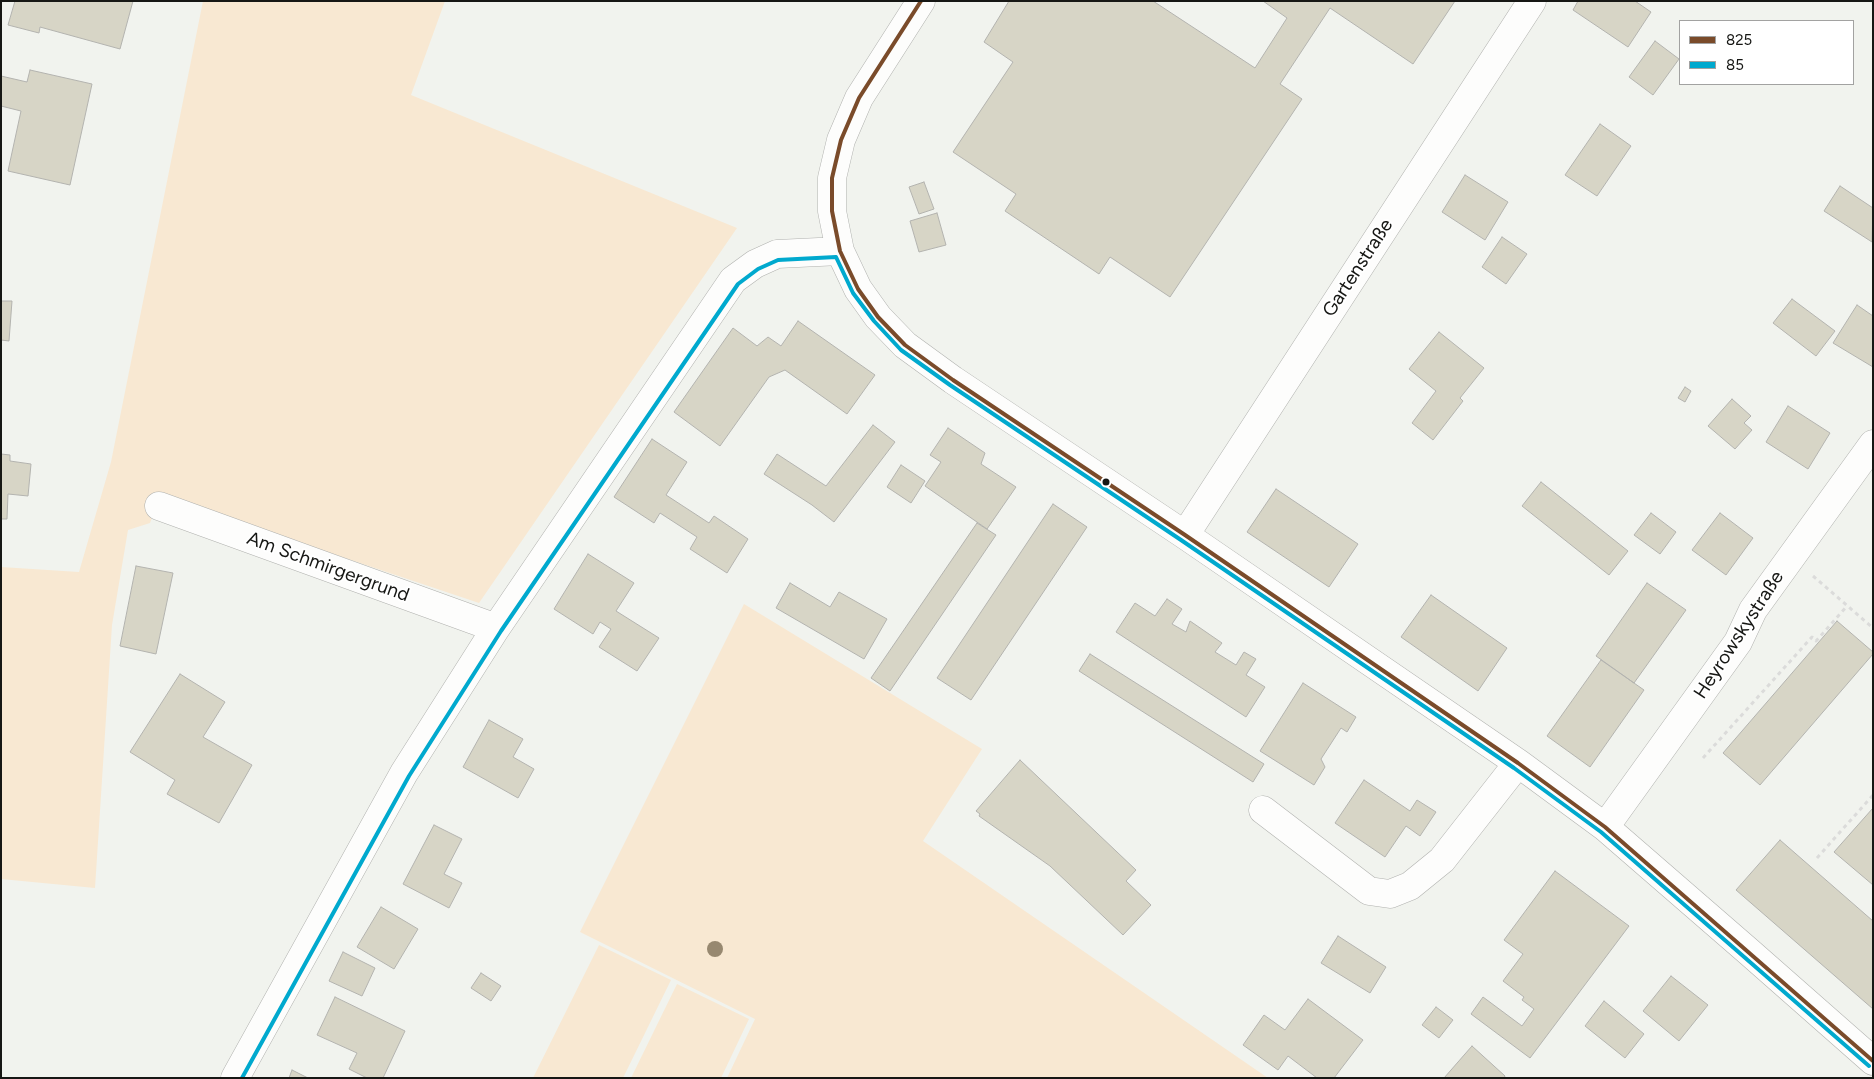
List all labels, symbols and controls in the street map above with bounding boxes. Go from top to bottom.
legend [1679,20,1854,85]
text: 825 [1726,31,1752,49]
text: 85 [1726,56,1744,74]
street label: Gartenstraße [1318,215,1398,321]
unlabelled marker [1101,477,1111,487]
street label: Am Schmirgergrund [244,527,412,607]
street label: Heyrowskystraße [1689,567,1789,703]

